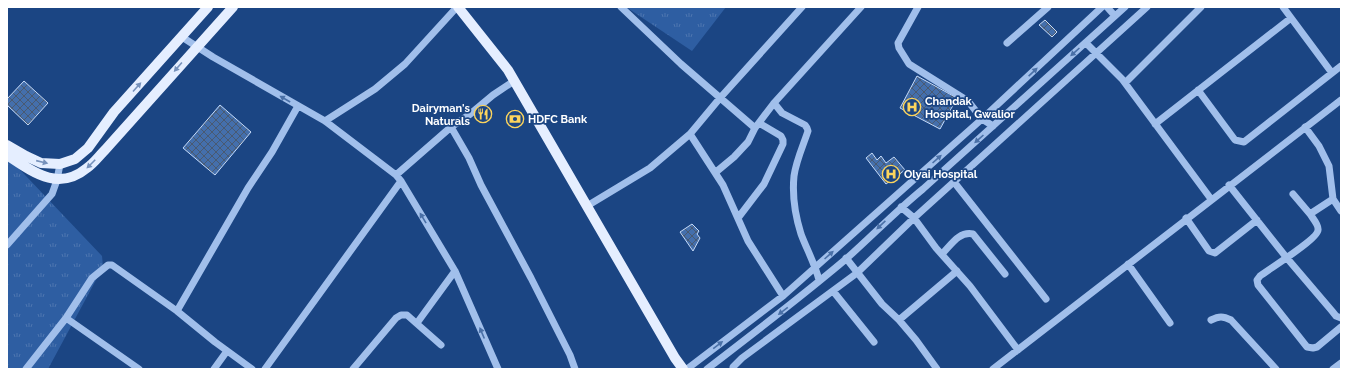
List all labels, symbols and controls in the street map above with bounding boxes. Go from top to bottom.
one-way arrow [1070,48,1080,57]
one-way arrow [174,62,183,72]
one-way arrow [1028,67,1038,76]
one-way arrow [132,82,142,92]
one-way arrow [279,95,291,102]
place label: Chandak Hospital, Gwalior [925,95,1015,121]
hospital icon: Chandak Hospital, Gwalior [902,97,922,117]
place label: Dairyman's Naturals [412,102,471,128]
restaurant icon: Dairyman's Naturals [473,104,493,124]
bank icon: HDFC Bank [505,109,525,129]
place label: HDFC Bank [528,113,588,126]
one-way arrow [974,134,983,143]
one-way arrow [932,154,942,164]
one-way arrow [35,159,48,165]
one-way arrow [86,159,96,169]
hospital icon: Olyai Hospital [881,164,901,184]
place label: Olyai Hospital [904,168,978,181]
one-way arrow [420,212,427,224]
one-way arrow [876,221,886,230]
one-way arrow [824,250,834,259]
one-way arrow [778,307,789,315]
one-way arrow [479,327,485,339]
one-way arrow [712,341,723,350]

